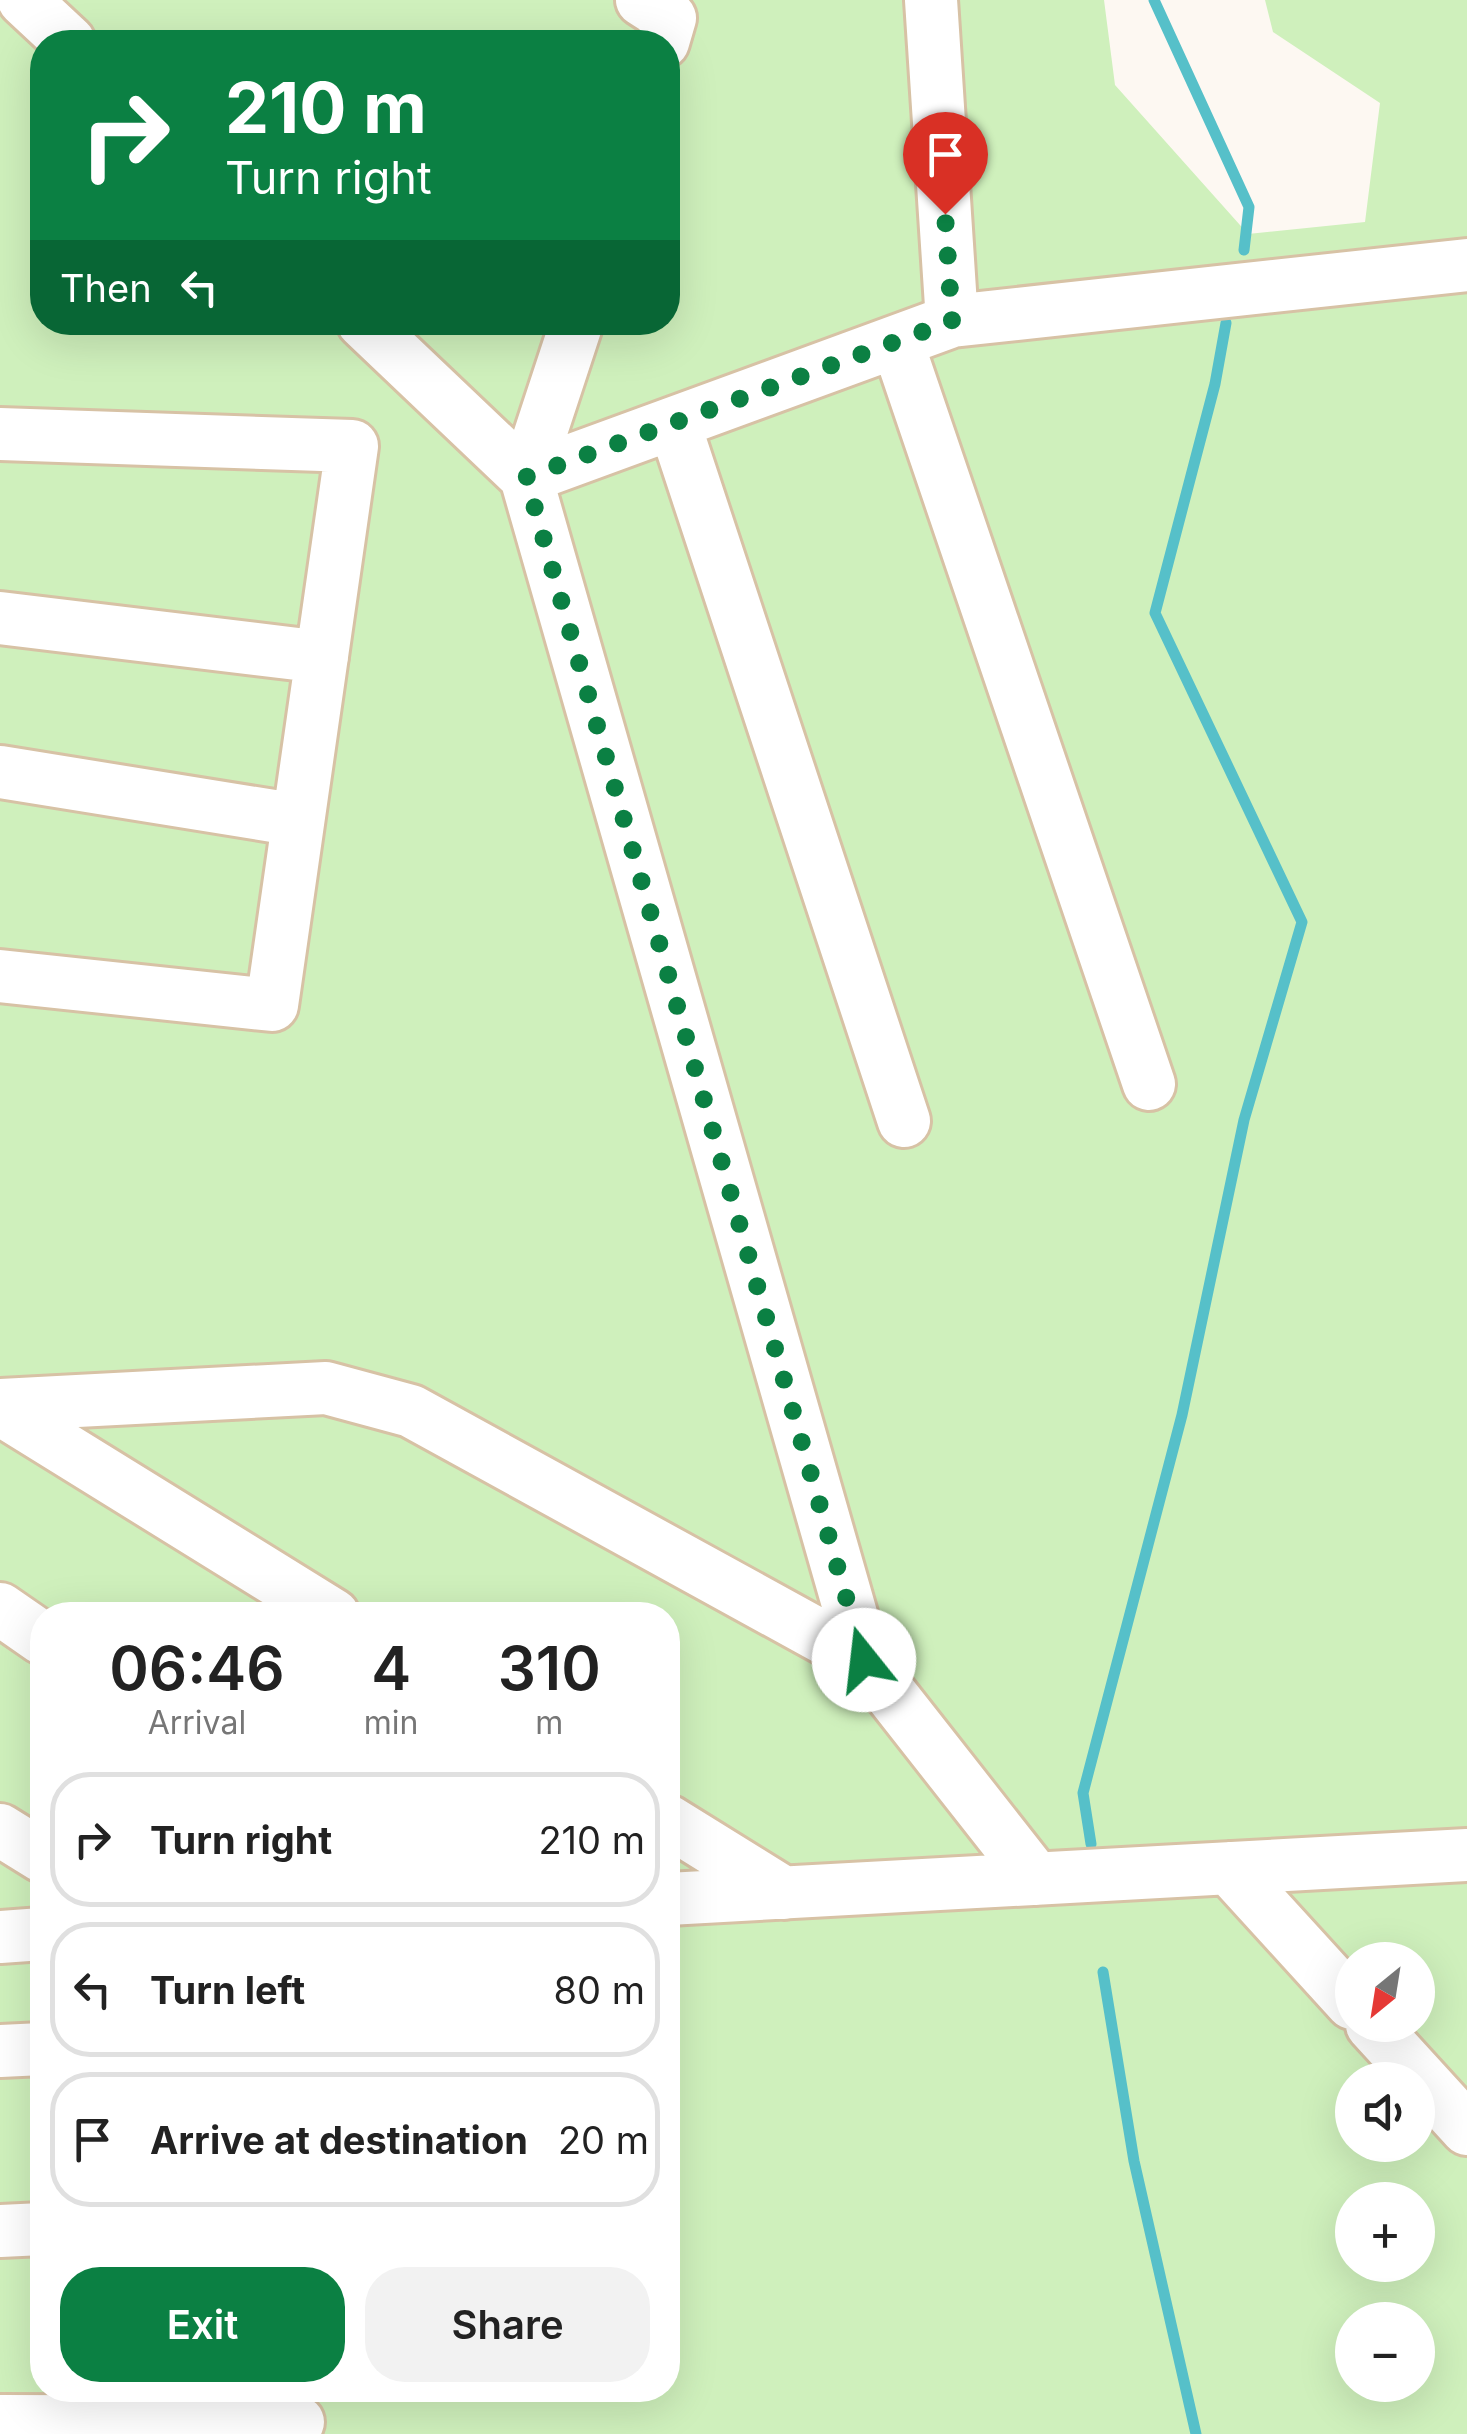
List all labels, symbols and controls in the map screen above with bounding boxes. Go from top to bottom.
text: 210 m [225,65,427,150]
icon: right [60,70,190,200]
pin [903,112,988,215]
icon: arrive [918,127,973,182]
text: Turn right [225,150,432,205]
icon: left [172,260,227,315]
text: Then [60,265,152,311]
position arrow [812,1608,916,1712]
text: 06:46 [109,1632,285,1704]
text: 4 [371,1632,411,1704]
text: 310 [498,1632,601,1704]
text: Arrival [148,1703,246,1742]
text: min [364,1703,419,1742]
text: m [535,1703,563,1742]
icon: right [65,1812,120,1867]
text: Turn right [150,1817,332,1863]
text: 210 m [538,1817,645,1863]
north arrow [1335,1942,1435,2042]
map controls [1335,1942,1435,2402]
icon: left [65,1962,120,2017]
text: Turn left [150,1967,305,2013]
text: 80 m [554,1967,645,2013]
button: sound [1335,2062,1435,2162]
icon: arrive [65,2112,120,2167]
text: Arrive at destination [150,2117,528,2163]
text: 20 m [558,2117,649,2163]
button: + [1335,2182,1435,2282]
button: Exit [60,2267,345,2382]
button: Share [365,2267,650,2382]
button: − [1335,2302,1435,2402]

